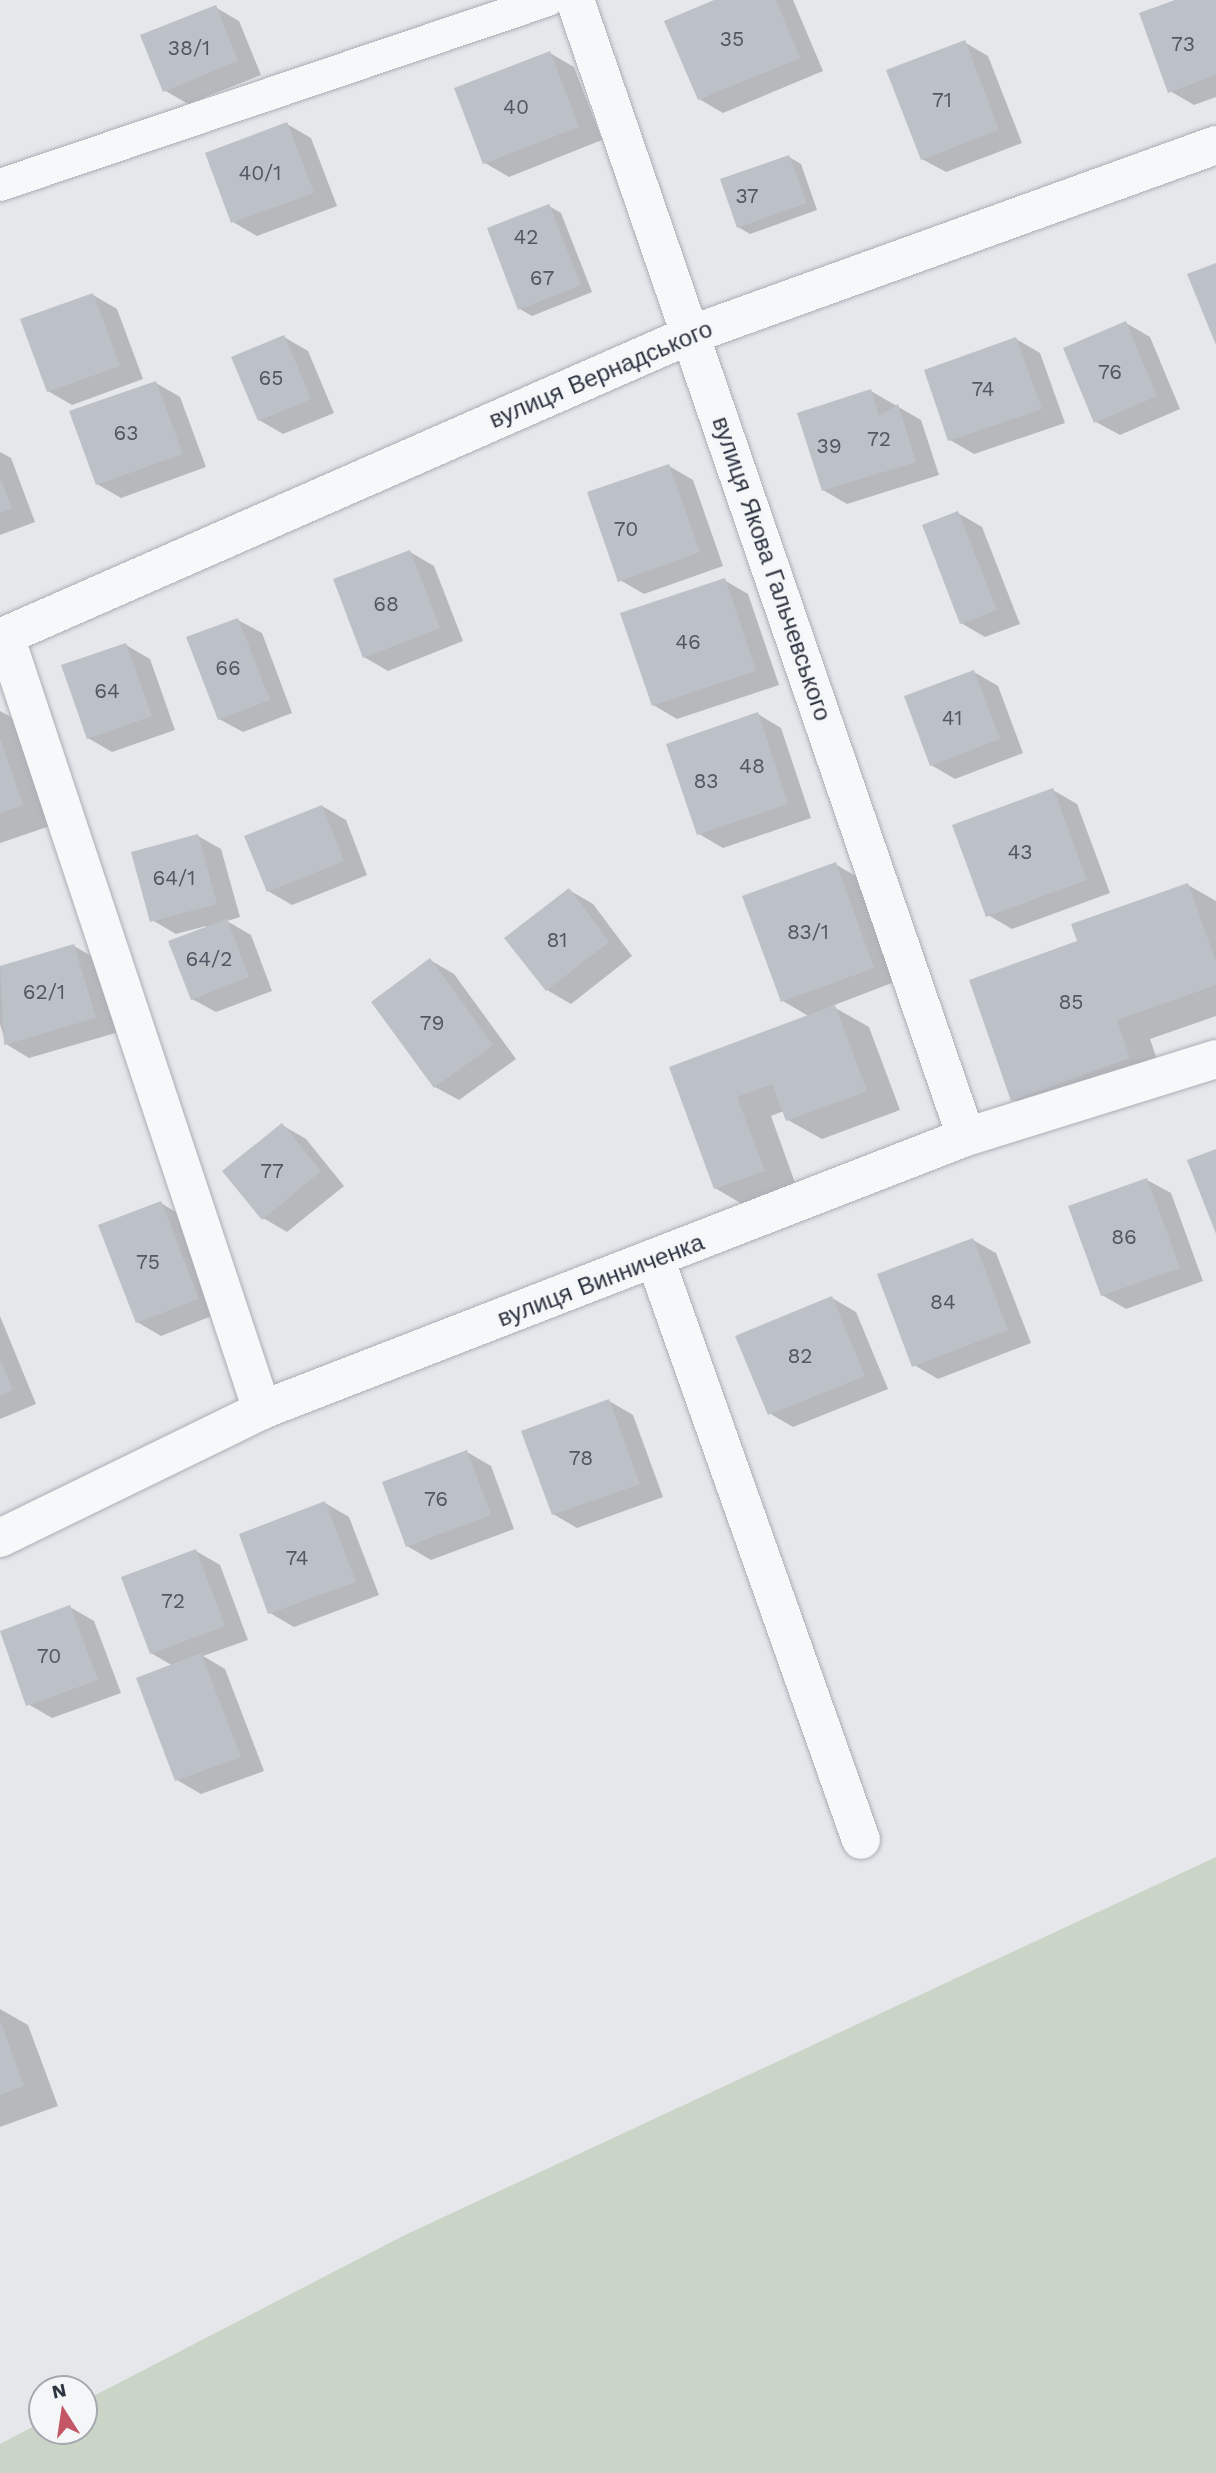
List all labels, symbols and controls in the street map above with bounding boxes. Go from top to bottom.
house number: 35 [720,26,744,52]
house number: 73 [1171,31,1195,57]
house number: 38/1 [168,35,210,61]
house number: 71 [932,87,952,113]
house number: 40 [503,94,529,120]
house number: 40/1 [239,160,281,186]
house number: 37 [735,183,759,209]
house number: 42 [513,224,539,250]
house number: 67 [530,265,554,291]
street label: вулиця Вернадського [485,315,717,435]
house number: 76 [1098,359,1122,385]
house number: 65 [259,365,283,391]
house number: 74 [971,376,995,402]
street label: вулиця Якова Гальчевського [705,413,837,725]
house number: 63 [113,420,139,446]
house number: 72 [867,426,891,452]
house number: 39 [816,433,842,459]
house number: 70 [614,516,638,542]
house number: 68 [373,591,399,617]
house number: 46 [675,629,701,655]
house number: 66 [215,655,241,681]
house number: 64 [94,678,120,704]
house number: 41 [942,705,962,731]
house number: 48 [739,753,765,779]
house number: 83 [694,768,718,794]
house number: 43 [1007,839,1033,865]
house number: 64/1 [153,865,195,891]
house number: 83/1 [787,919,829,945]
house number: 81 [546,927,568,953]
house number: 64/2 [185,946,233,972]
house number: 62/1 [23,979,65,1005]
house number: 85 [1058,989,1084,1015]
house number: 79 [420,1010,444,1036]
house number: 77 [260,1158,284,1184]
house number: 86 [1111,1224,1137,1250]
street label: вулиця Винниченка [494,1228,708,1334]
house number: 75 [136,1249,160,1275]
house number: 84 [930,1289,956,1315]
house number: 82 [787,1343,813,1369]
house number: 78 [569,1445,593,1471]
house number: 76 [424,1486,448,1512]
house number: 74 [285,1545,309,1571]
house number: 72 [161,1588,185,1614]
house number: 70 [37,1643,61,1669]
north arrow [28,2375,98,2445]
text: N [50,2378,68,2404]

